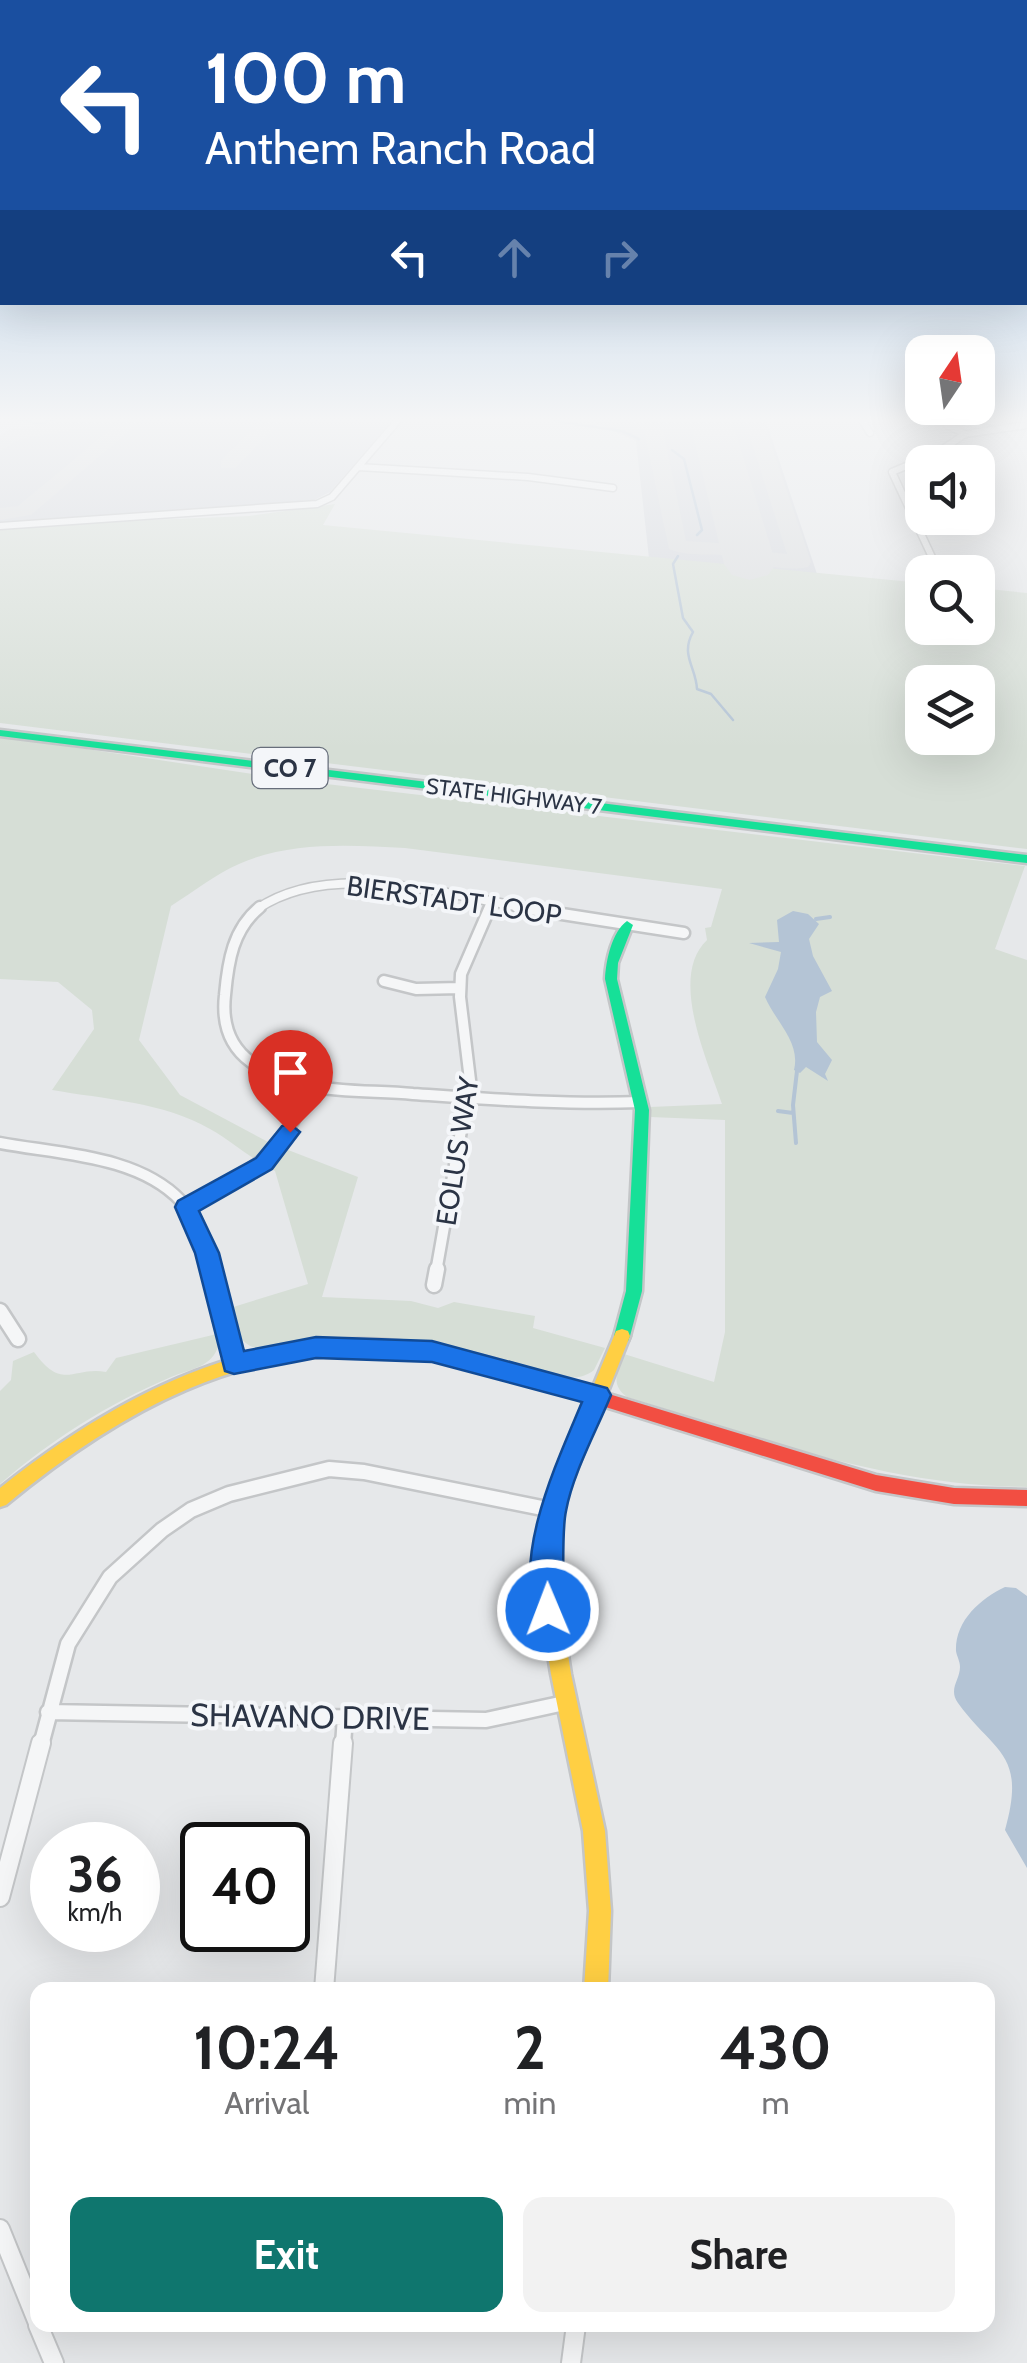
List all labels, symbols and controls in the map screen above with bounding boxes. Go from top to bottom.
text: 100 m [205,35,406,121]
icon: left [40,40,170,170]
text: Anthem Ranch Road [205,121,596,175]
icon: left [382,230,437,285]
icon: ahead [487,230,542,285]
icon: right [592,230,647,285]
north arrow [905,335,995,425]
map controls [905,335,995,755]
button: sound [905,445,995,535]
button: search [905,555,995,645]
button: layers [905,665,995,755]
road number: CO 7 [252,748,328,788]
street label: STATE HIGHWAY 7 [425,772,603,821]
street label: BIERSTADT LOOP [344,868,564,932]
pin [248,1030,333,1133]
icon: arrive [263,1045,318,1100]
street label: EOLUS WAY [428,1073,486,1228]
position arrow [496,1558,600,1662]
street label: SHAVANO DRIVE [190,1695,430,1738]
speed limit sign: 40 [180,1822,310,1952]
text: 36 [67,1844,123,1905]
text: km/h [68,1897,122,1927]
text: 10:24 [193,2011,340,2084]
text: 2 [514,2011,546,2084]
text: 430 [720,2011,832,2084]
text: Arrival [224,2083,309,2122]
text: min [504,2083,556,2122]
text: m [762,2083,790,2122]
button: Exit [70,2197,503,2312]
button: Share [523,2197,955,2312]

